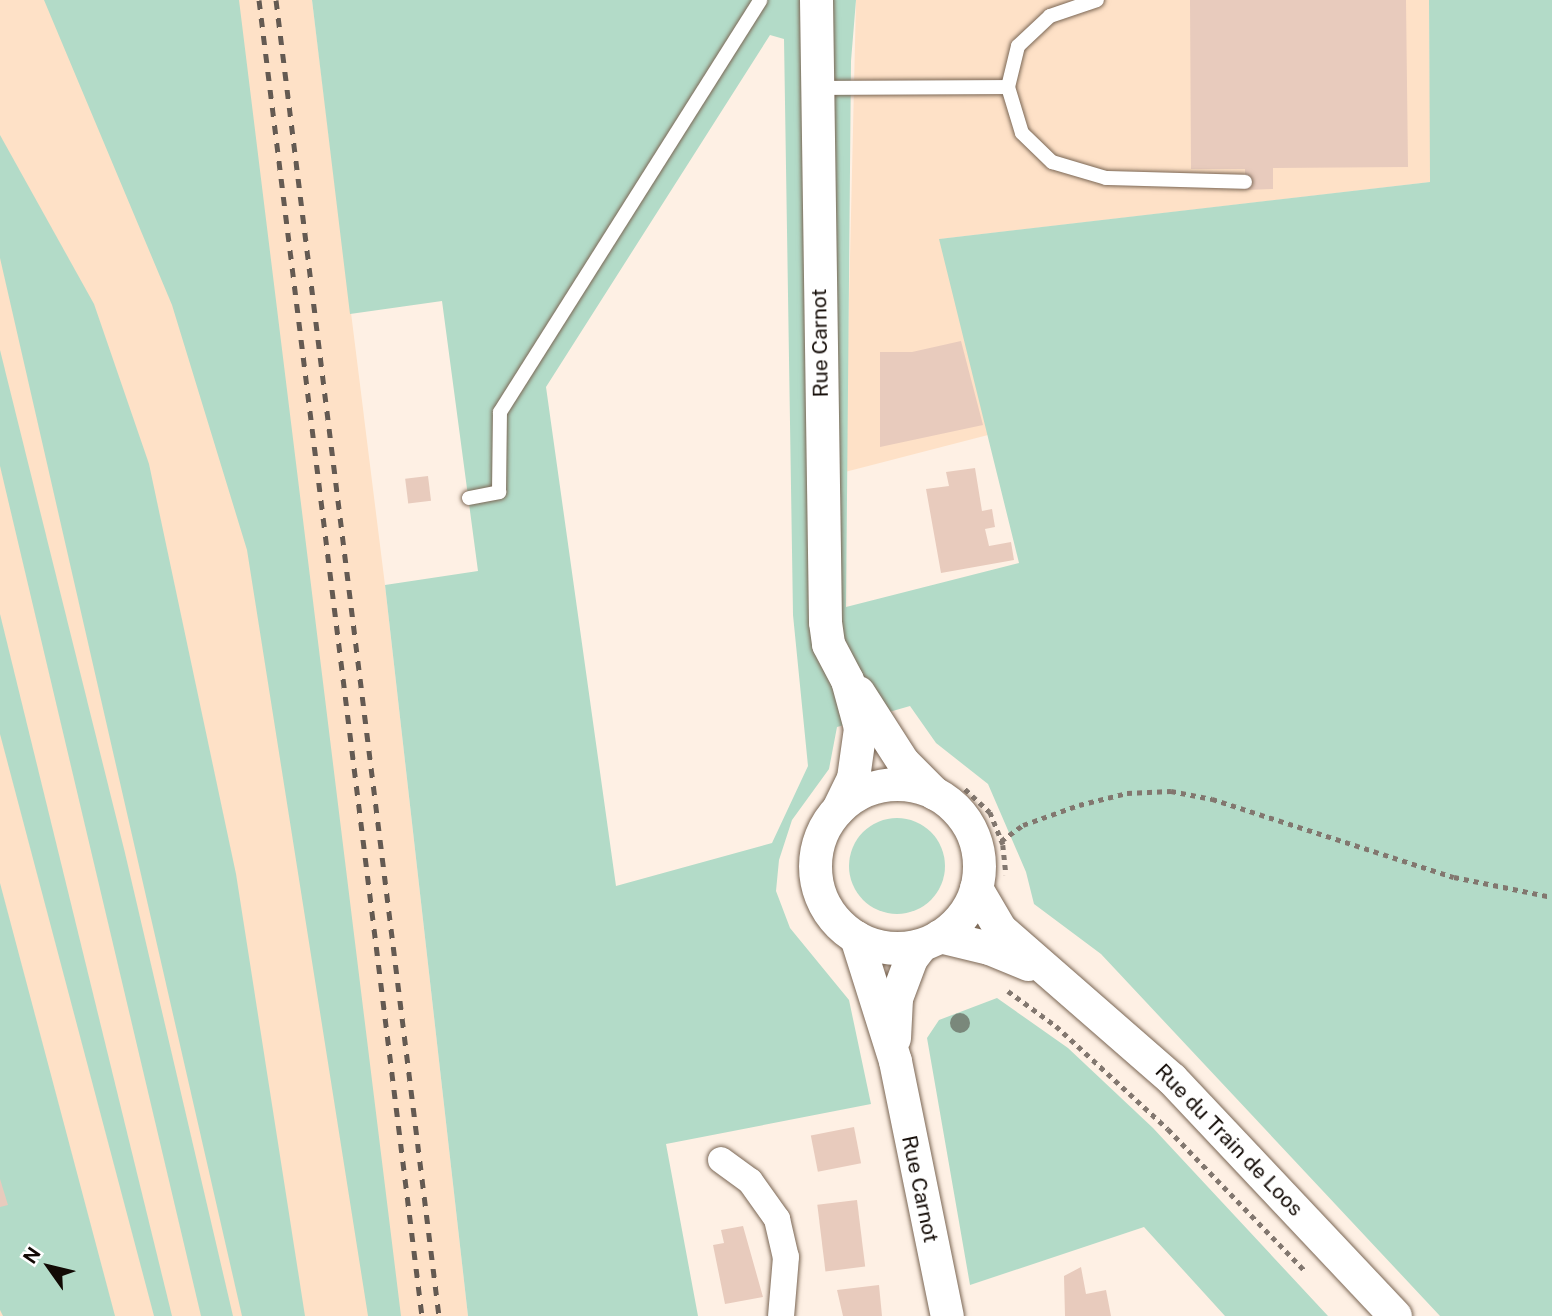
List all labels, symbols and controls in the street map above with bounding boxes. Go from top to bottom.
street label: Rue Carnot [806,288,834,398]
street label: Rue du Train de Loos [1150,1058,1308,1222]
street label: Rue Carnot [896,1133,944,1245]
north arrow [14,1232,84,1302]
text: N [18,1243,45,1268]

